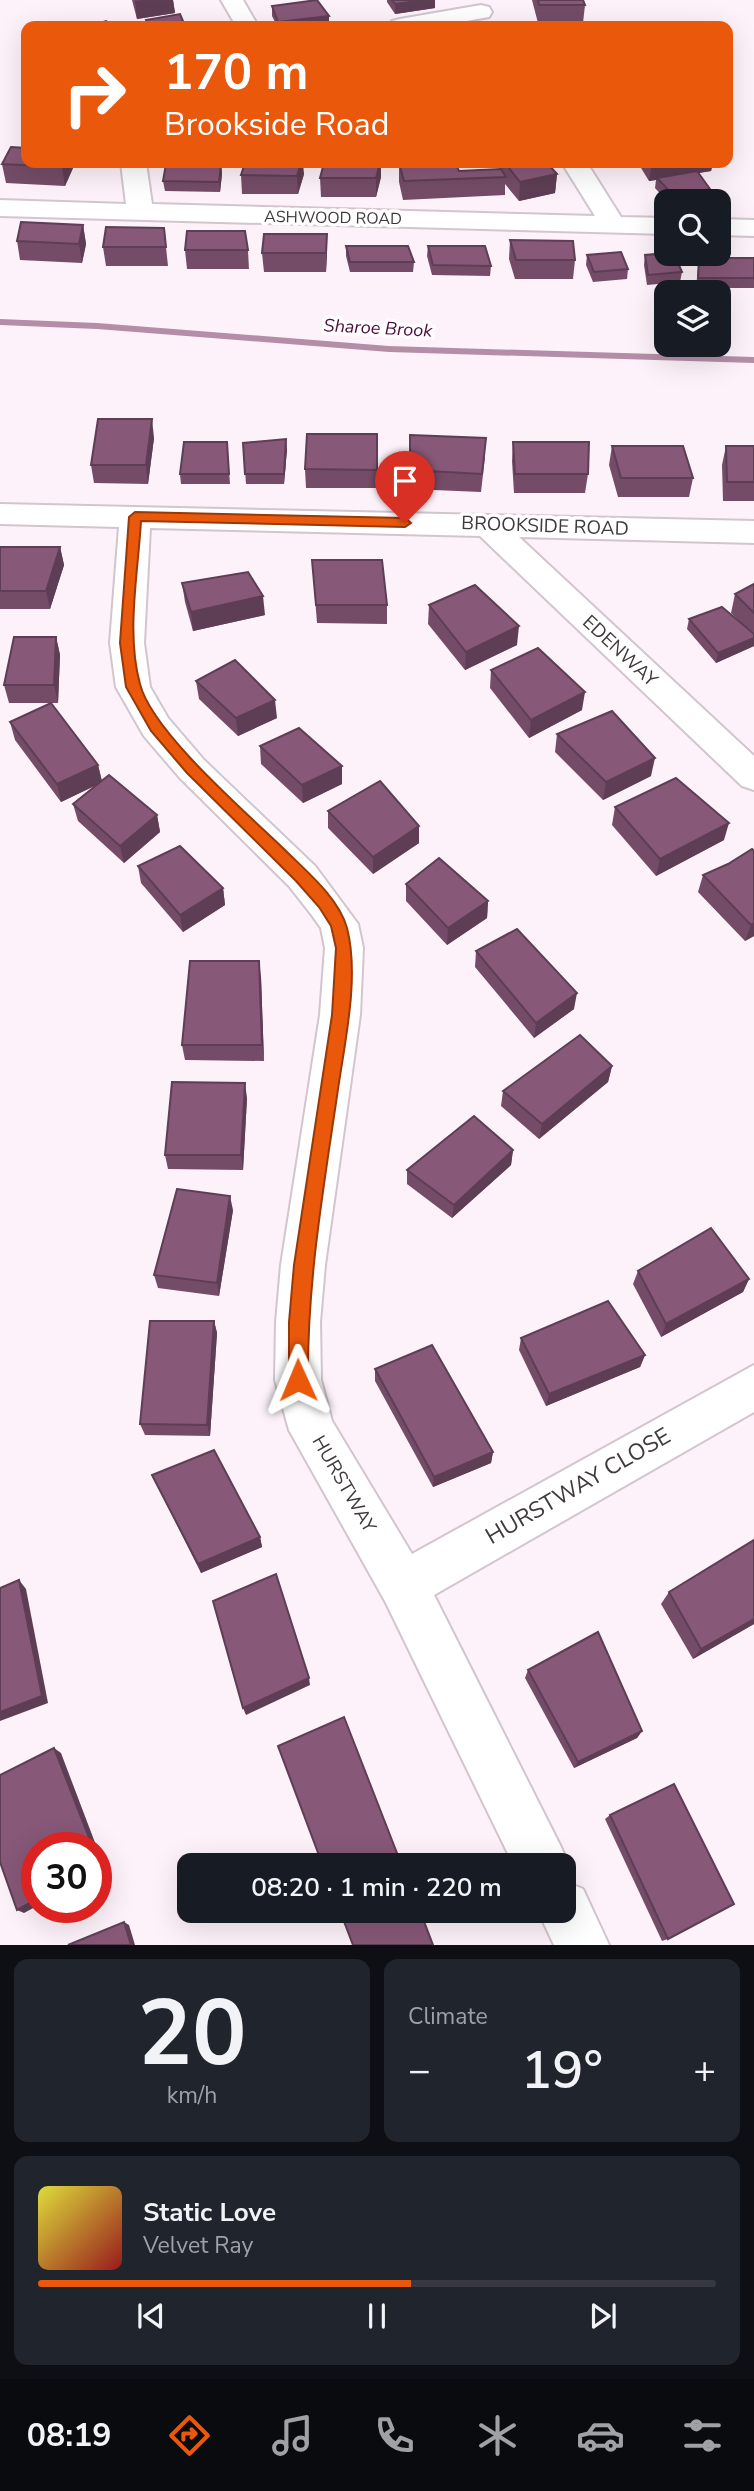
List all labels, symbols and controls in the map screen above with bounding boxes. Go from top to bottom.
text: 170 m [164,39,308,106]
icon: right [49,49,140,140]
text: Brookside Road [164,103,389,146]
map controls [654,189,731,357]
button: search [654,189,731,266]
street label: ASHWOOD ROAD [264,206,402,230]
button: layers [654,280,731,357]
water label: Sharoe Brook [323,313,434,343]
pin [375,451,435,523]
icon: arrive [386,462,424,500]
street label: BROOKSIDE ROAD [461,510,629,542]
street label: EDENWAY [577,609,664,693]
position arrow [261,1343,335,1417]
street label: HURSTWAY CLOSE [480,1420,676,1552]
street label: HURSTWAY [306,1431,383,1538]
speed limit sign: 30 [21,1832,112,1923]
text: 08:20 · 1 min · 220 m [251,1870,502,1905]
text: 20 [137,1972,247,2096]
text: Climate [408,2001,488,2032]
text: 19° [521,2035,603,2106]
text: − [408,2045,431,2096]
text: + [693,2045,716,2096]
text: km/h [167,2080,217,2111]
text: Static Love [143,2195,276,2230]
text: Velvet Ray [143,2230,253,2261]
icon: previous [132,2297,170,2335]
icon: pause [358,2297,396,2335]
icon: next [584,2297,622,2335]
icon: directions [165,2411,214,2460]
icon: music [268,2411,317,2460]
icon: phone [370,2411,419,2460]
icon: climate [473,2411,522,2460]
icon: car [576,2411,625,2460]
icon: filters [678,2411,727,2460]
text: 08:19 [27,2414,112,2457]

